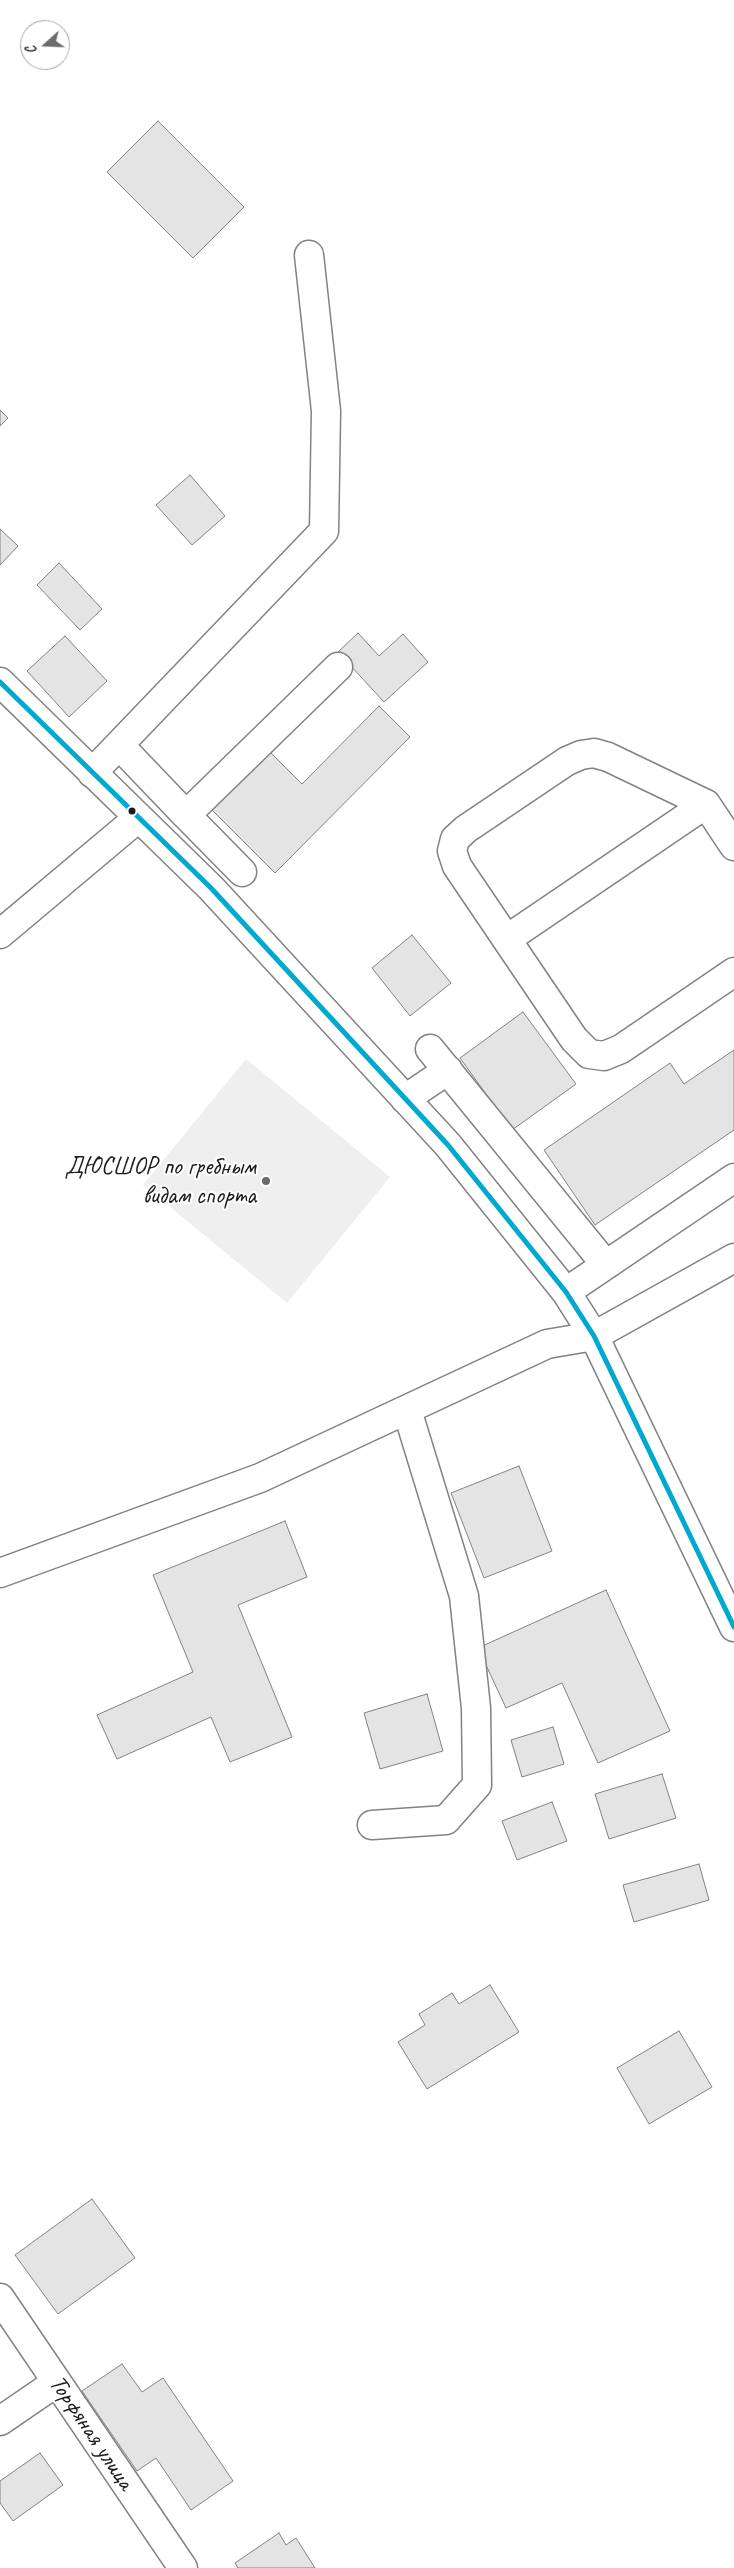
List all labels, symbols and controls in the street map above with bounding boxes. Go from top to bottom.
north arrow [20,20,70,70]
text: С [22,44,41,56]
unlabelled marker [127,806,137,816]
place label: ДЮСШОР по гребным видам спорта [64,1152,256,1211]
marker: ДЮСШОР по гребным видам спорта [260,1175,272,1187]
street label: Торфяная улица [42,2370,140,2496]

